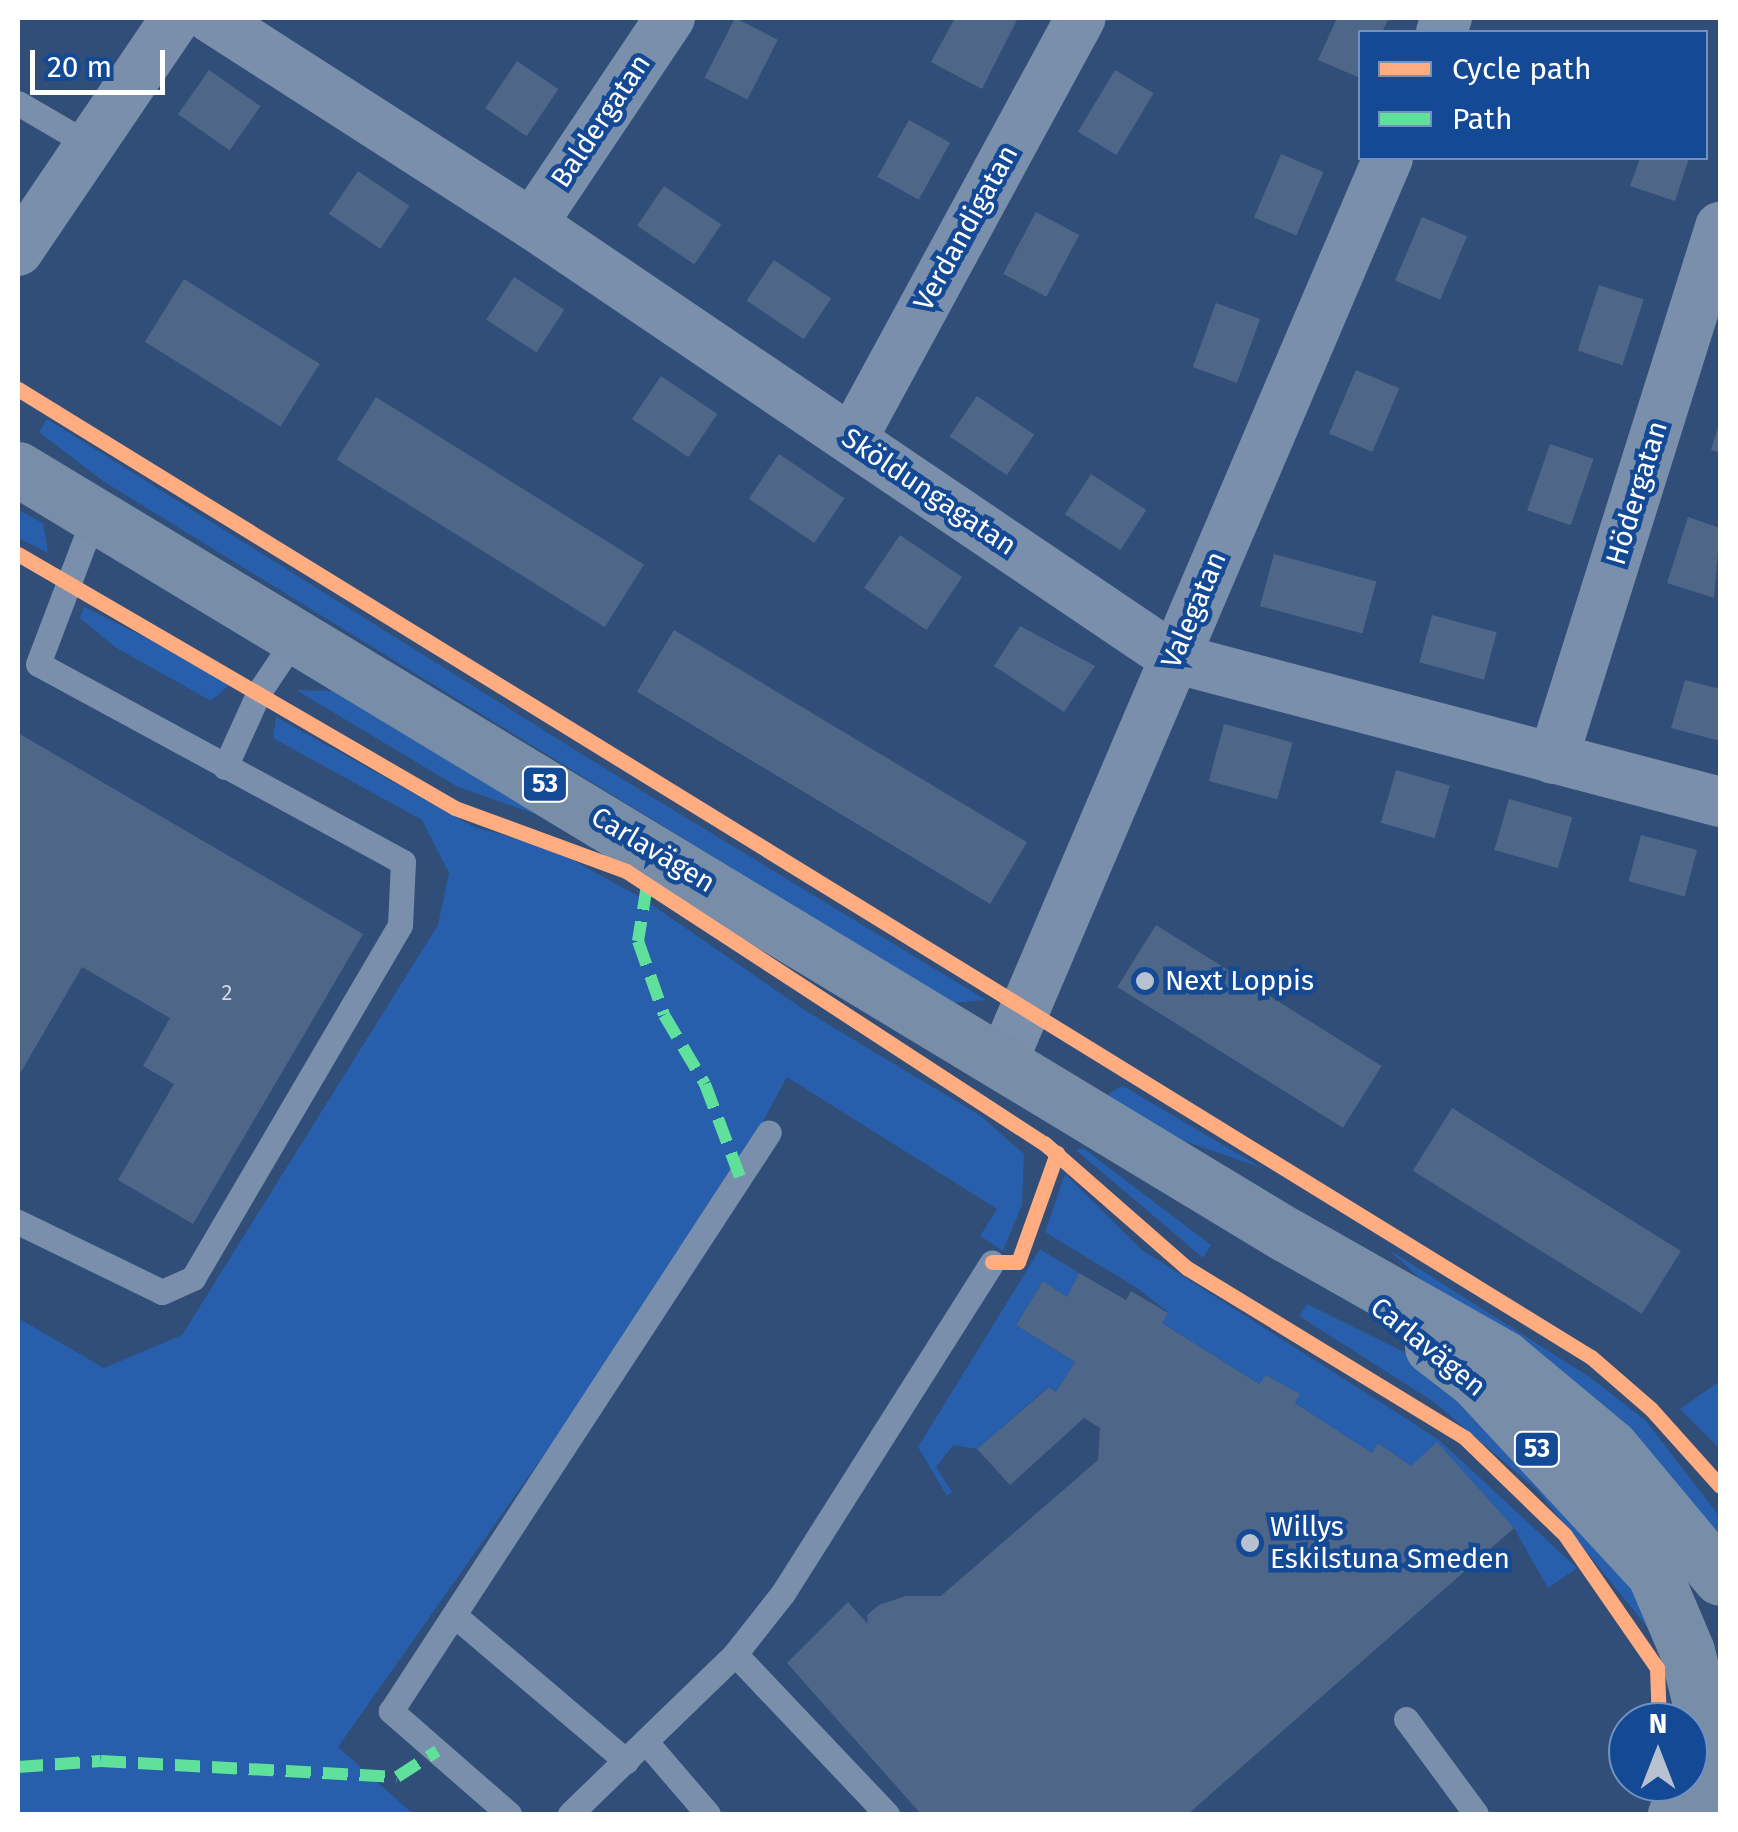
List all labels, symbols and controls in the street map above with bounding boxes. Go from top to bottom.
scale bar [35,30,170,92]
legend [1358,30,1708,160]
street label: Baldergatan [544,48,658,194]
text: 20 m [47,49,112,85]
text: Cycle path [1452,51,1591,87]
text: Path [1452,101,1513,137]
street label: Verdandigatan [907,139,1025,317]
street label: Hödergatan [1599,417,1675,569]
street label: Sköldungagatan [835,421,1023,563]
street label: Valegatan [1154,547,1234,673]
road number: 53 [520,764,570,804]
street label: Carlavägen [585,800,721,900]
place label: Next Loppis [1165,964,1314,998]
marker: Next Loppis [1134,970,1156,992]
house number: 2 [222,980,232,1006]
street label: Carlavägen [1364,1290,1492,1404]
road number: 53 [1512,1429,1562,1469]
place label: Willys Eskilstuna Smeden [1270,1510,1510,1576]
marker: Willys Eskilstuna Smeden [1239,1532,1261,1554]
north arrow [1608,1702,1708,1802]
text: N [1649,1707,1667,1740]

